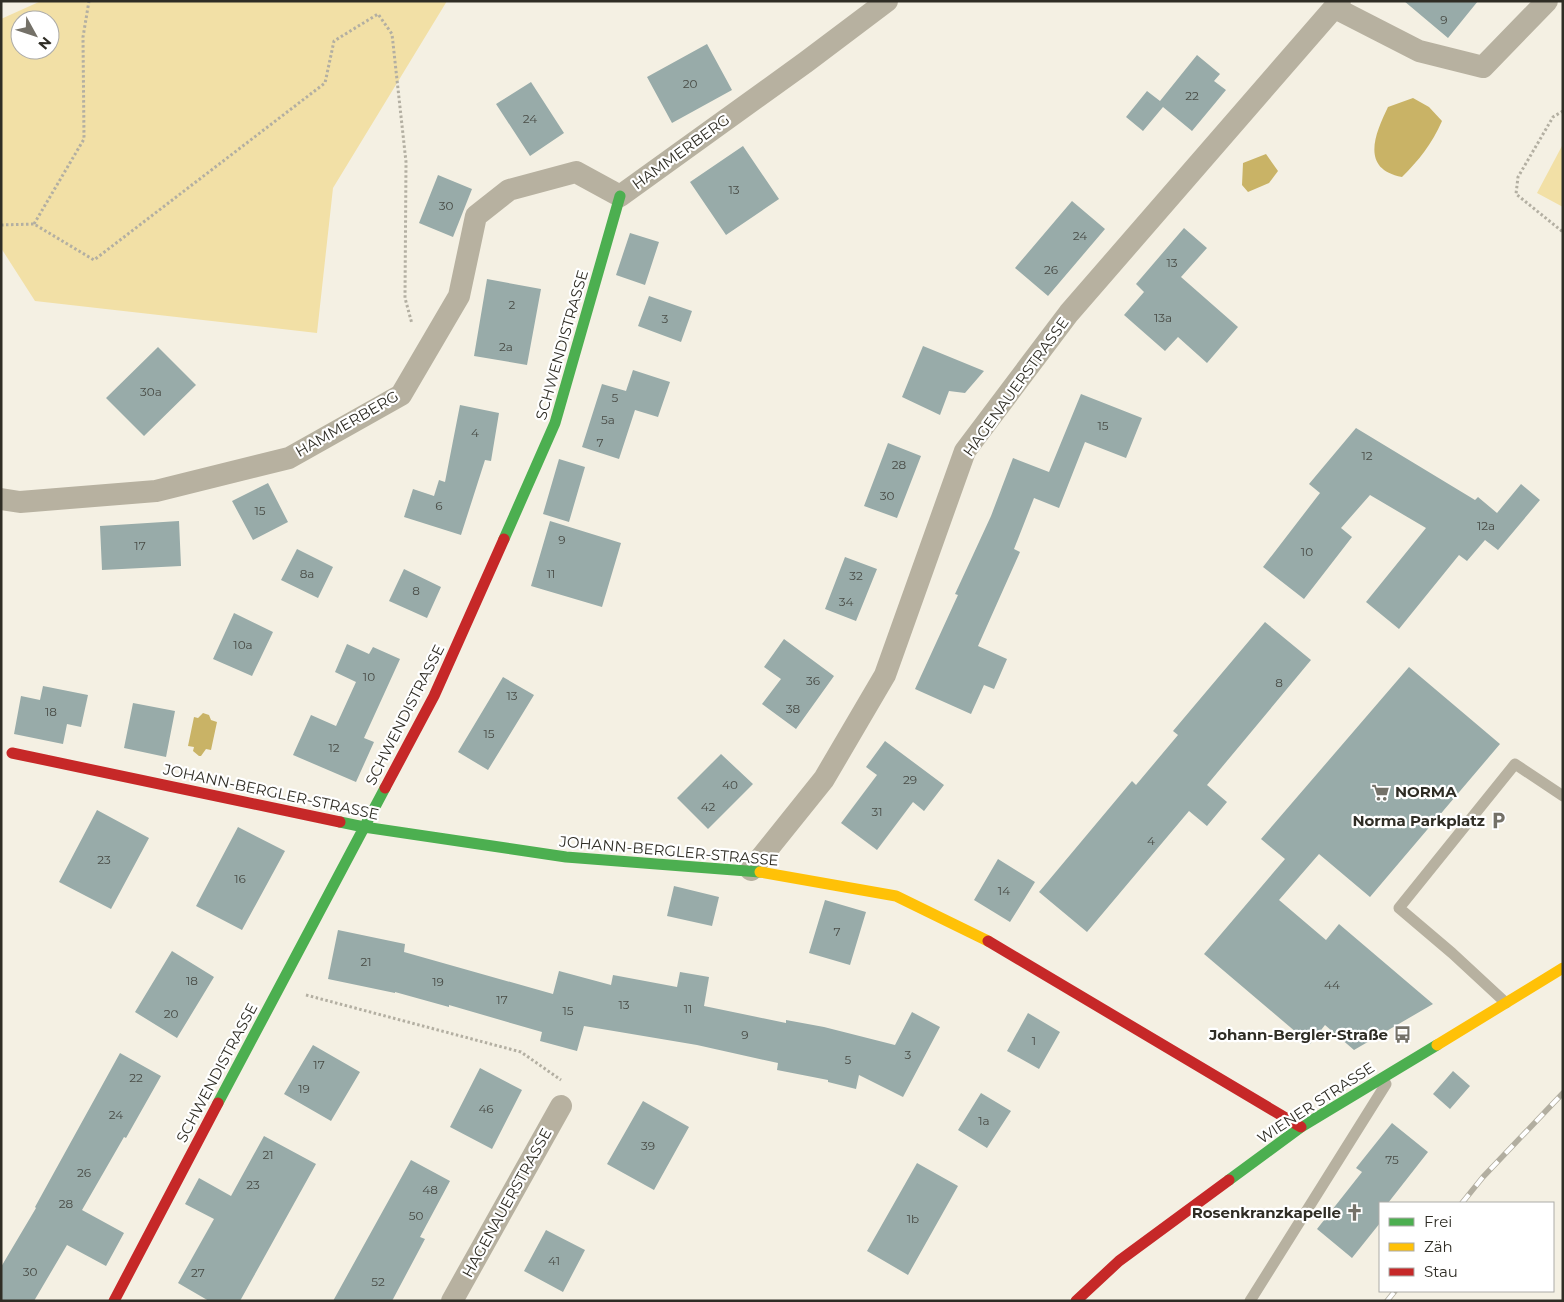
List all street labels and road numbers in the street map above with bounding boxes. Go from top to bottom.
street label: HAMMERBERG [628,110,733,193]
street label: SCHWENDISTRASSE [531,268,592,422]
street label: HAGENAUERSTRASSE [959,313,1073,460]
street label: HAMMERBERG [292,386,402,461]
street label: SCHWENDISTRASSE [361,641,448,788]
street label: JOHANN-BERGLER-STRASSE [161,759,381,824]
street label: JOHANN-BERGLER-STRASSE [558,831,779,870]
street label: SCHWENDISTRASSE [172,1000,261,1146]
street label: WIENER STRASSE [1254,1058,1378,1148]
street label: HAGENAUERSTRASSE [458,1125,556,1281]

